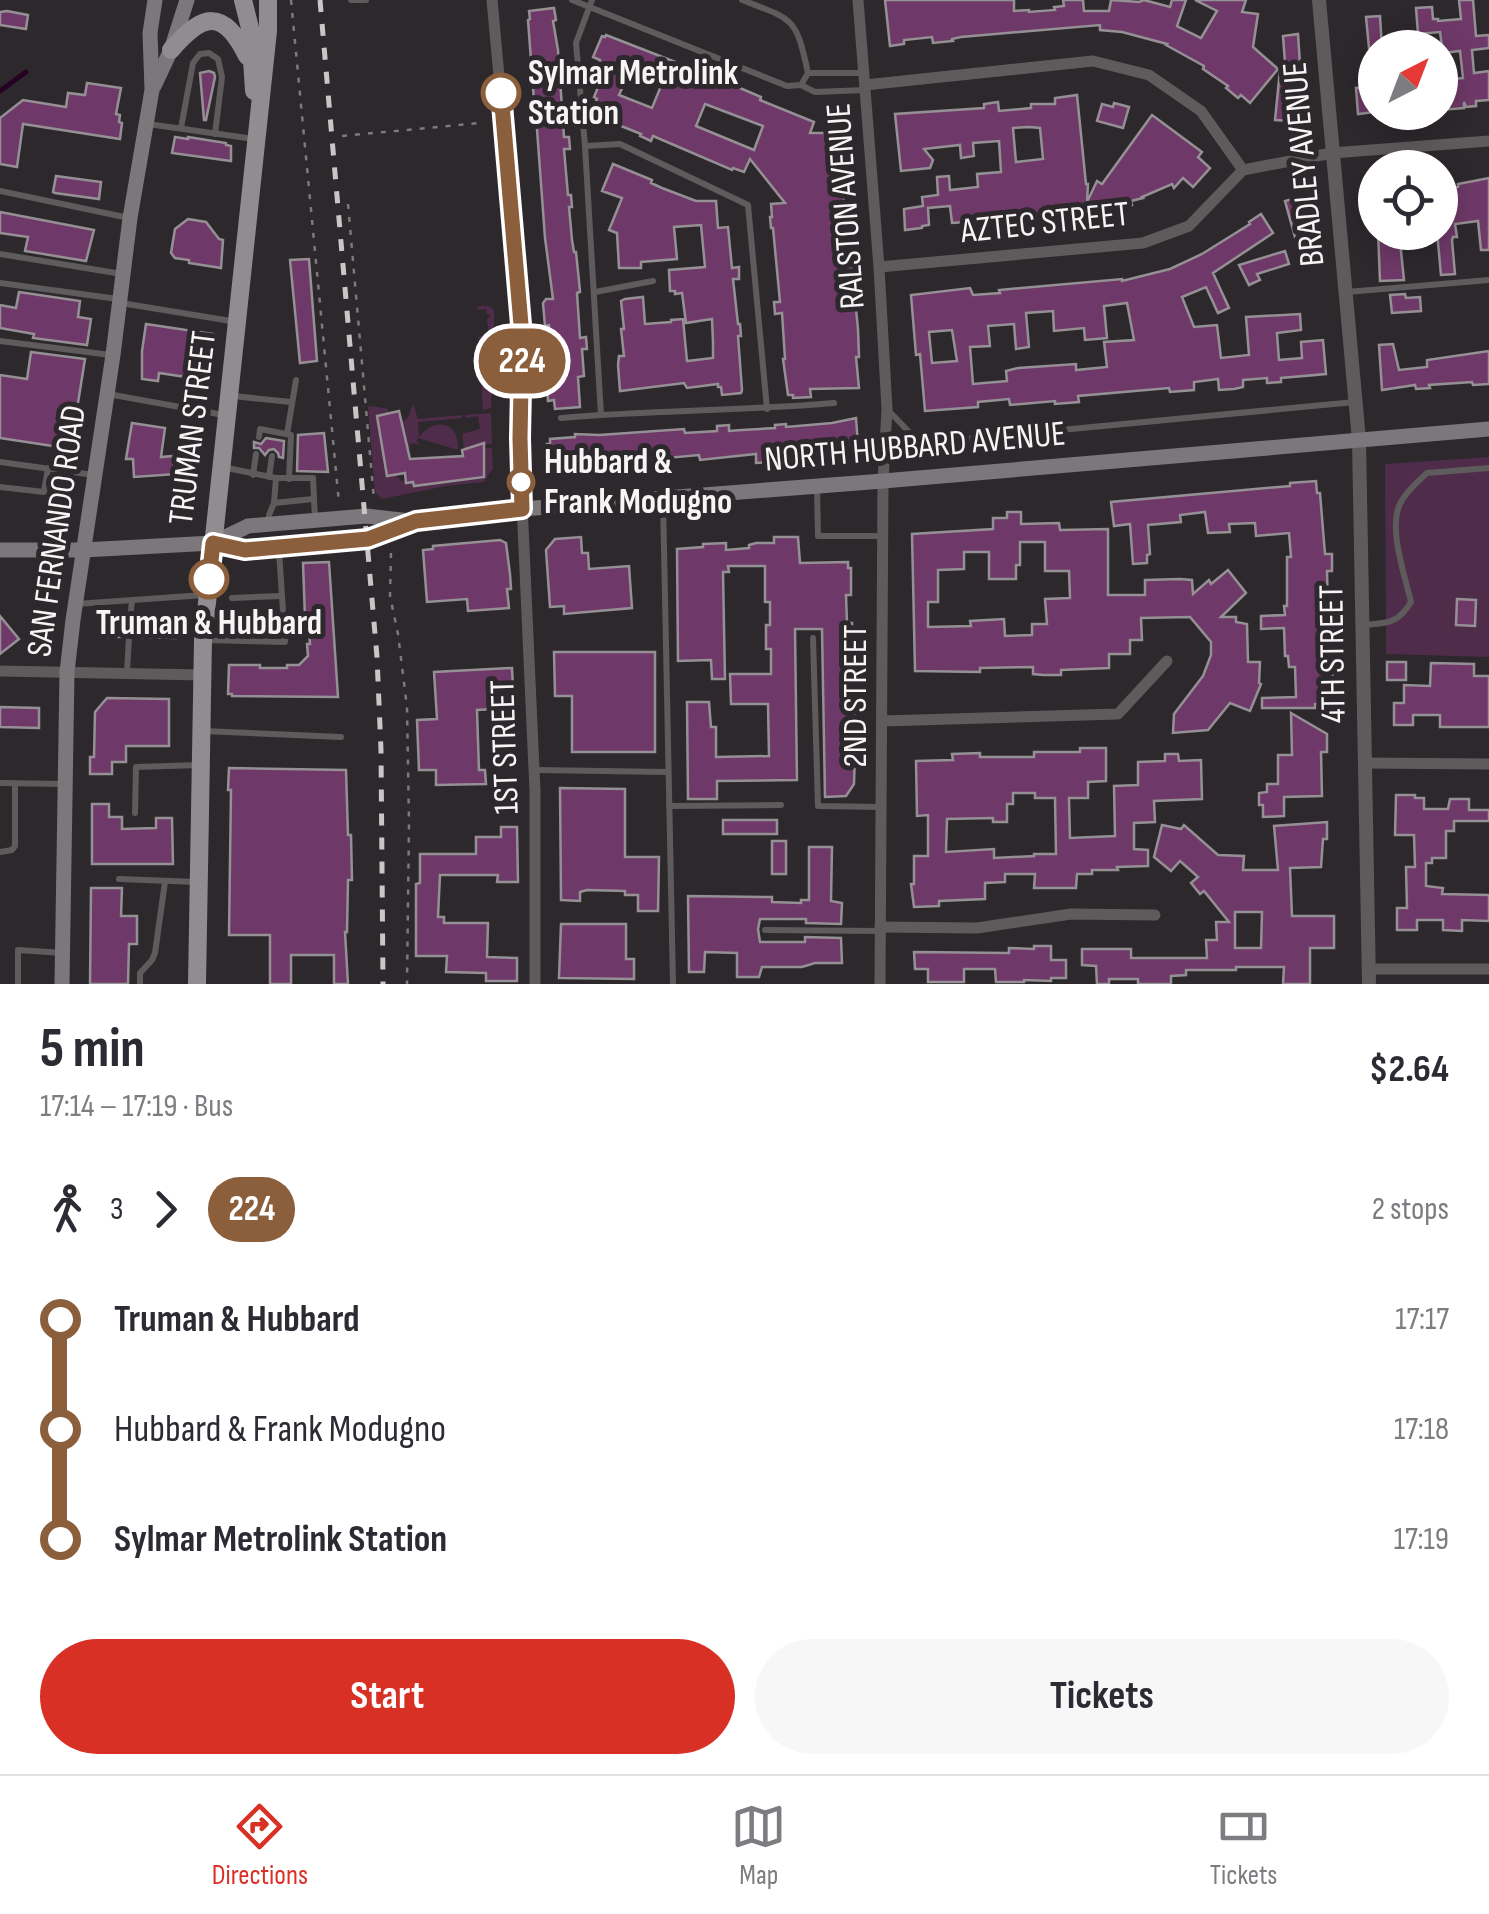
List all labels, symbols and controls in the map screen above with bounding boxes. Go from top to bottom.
north arrow [1358,30,1458,130]
map controls [1358,30,1458,250]
place label: Sylmar Metrolink Station [528,52,739,135]
street label: BRADLEY AVENUE [1274,60,1334,268]
marker: Sylmar Metrolink Station [482,74,520,112]
street label: RALSTON AVENUE [817,102,875,310]
button: locate [1358,150,1458,250]
street label: AZTEC STREET [958,193,1131,253]
line badge: 224 [464,328,580,394]
street label: TRUMAN STREET [160,329,226,527]
text: 224 [499,340,545,383]
street label: SAN FERNANDO ROAD [18,402,96,660]
street label: NORTH HUBBARD AVENUE [763,412,1067,482]
place label: Hubbard & Frank Modugno [544,441,732,524]
marker: Hubbard & Frank Modugno [508,469,534,495]
marker: Truman & Hubbard [190,560,228,598]
street label: 4TH STREET [1310,584,1356,724]
place label: Truman & Hubbard [96,602,322,645]
street label: 2ND STREET [834,624,877,768]
street label: 1ST STREET [481,679,529,815]
text: 5 min [40,1016,145,1083]
text: $2.64 [1369,1047,1449,1092]
text: 17:14 – 17:19 · Bus [40,1087,233,1126]
icon: walk [40,1182,95,1237]
icon: forward [138,1182,193,1237]
text: 224 [228,1188,275,1231]
text: 3 [110,1190,123,1229]
text: 2 stops [1372,1190,1449,1229]
text: Truman & Hubbard [114,1297,360,1342]
text: 17:17 [1395,1300,1449,1339]
text: Hubbard & Frank Modugno [114,1407,446,1452]
text: 17:18 [1394,1410,1449,1449]
text: Sylmar Metrolink Station [114,1517,447,1562]
text: 17:19 [1394,1520,1449,1559]
button: Start [40,1639,735,1754]
button: Tickets [755,1639,1449,1754]
tab: Directions [212,1799,308,1892]
tab: Map [731,1799,786,1892]
tab: Tickets [1210,1799,1277,1892]

